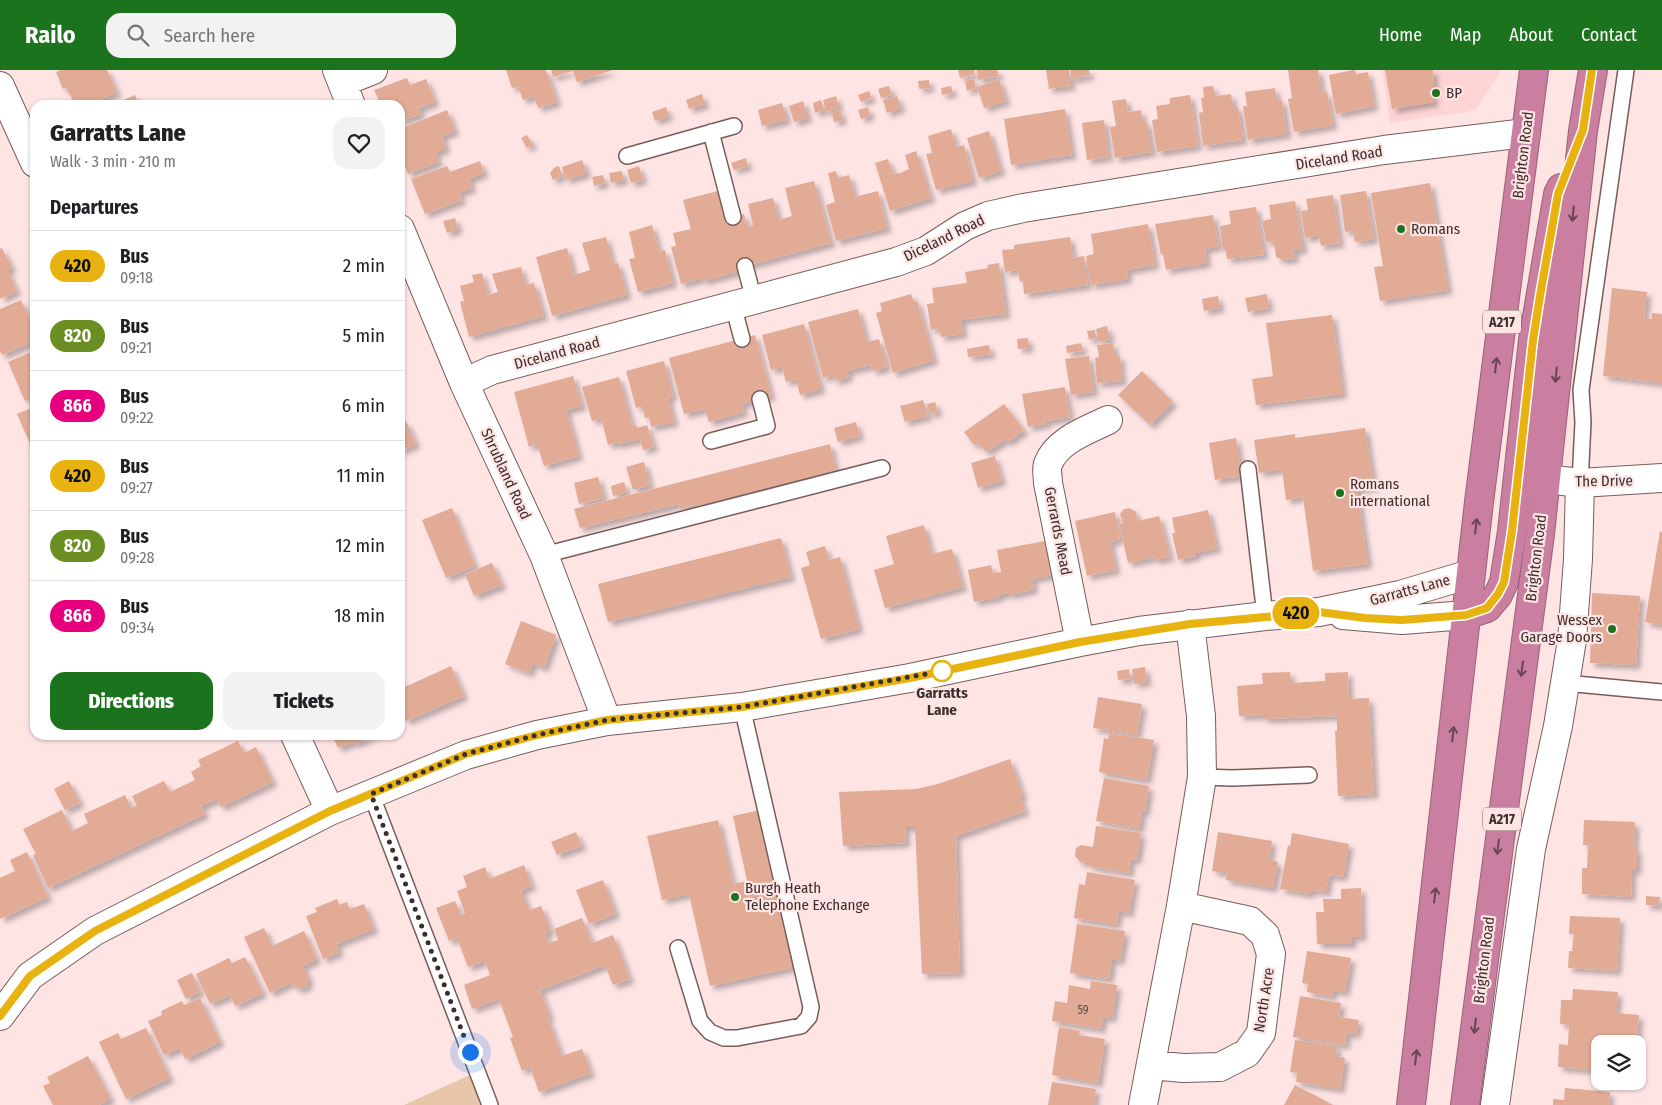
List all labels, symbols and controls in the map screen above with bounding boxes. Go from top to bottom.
search box [106,13,456,58]
text: Railo [25,21,76,49]
icon: search [124,21,152,49]
text: Search here [164,24,255,47]
text: Home [1379,24,1422,46]
text: Map [1450,24,1481,46]
text: About [1509,24,1553,46]
text: Contact [1581,24,1637,46]
place label: BP [1446,84,1462,102]
marker: BP [1430,87,1442,99]
street label: Brighton Road [1509,111,1537,199]
button: heart [333,117,385,169]
text: Garratts Lane [50,119,186,147]
street label: Diceland Road [1294,142,1384,174]
text: Walk · 3 min · 210 m [50,152,176,171]
text: Departures [50,196,138,219]
one-way arrow [1568,205,1578,221]
street label: Diceland Road [901,211,987,265]
place label: Romans [1411,220,1460,238]
marker: Romans [1395,223,1407,235]
text: Bus [120,245,149,268]
text: 2 min [343,254,385,277]
text: 420 [64,255,91,277]
text: 09:18 [120,268,153,287]
road number: A217 [1483,310,1521,334]
text: Bus [120,315,149,338]
text: 5 min [342,324,385,347]
text: 820 [64,325,91,347]
street label: Diceland Road [512,333,602,373]
text: 09:21 [120,338,152,357]
one-way arrow [1491,357,1501,373]
one-way arrow [1551,367,1561,383]
text: Bus [120,385,149,408]
text: 6 min [342,394,385,417]
text: 866 [63,395,92,417]
text: 09:22 [120,408,154,427]
street label: Shrubland Road [477,426,535,522]
text: Bus [120,455,149,478]
text: 11 min [337,464,385,487]
text: 420 [64,465,91,487]
street label: The Drive [1575,471,1633,491]
place label: Romans international [1350,475,1430,510]
text: 09:27 [120,478,153,497]
street label: Gerrards Mead [1041,485,1075,577]
marker: Romans international [1334,487,1346,499]
street label: Brighton Road [1522,514,1550,602]
one-way arrow [1471,518,1481,534]
text: Bus [120,525,149,548]
text: 12 min [335,534,385,557]
text: 820 [64,535,91,557]
text: 09:28 [120,548,154,567]
street label: Garratts Lane [1368,571,1452,609]
text: Bus [120,595,149,618]
line badge: 420 [1267,597,1325,629]
text: 420 [1282,602,1310,624]
text: 18 min [334,604,385,627]
text: 866 [63,605,92,627]
place label: Wessex Garage Doors [1520,611,1602,646]
text: 09:34 [120,618,154,637]
marker: Wessex Garage Doors [1606,623,1618,635]
marker: Garratts Lane [931,660,953,682]
one-way arrow [1516,660,1526,676]
button: Directions [50,672,213,730]
button: Tickets [223,672,385,730]
place label: Garratts Lane [916,684,968,719]
one-way arrow [1448,726,1458,742]
road number: A217 [1483,808,1521,831]
one-way arrow [1493,839,1503,855]
place label: Burgh Heath Telephone Exchange [745,879,870,914]
one-way arrow [1430,887,1440,903]
marker: Burgh Heath Telephone Exchange [729,891,741,903]
street label: Brighton Road [1470,916,1498,1004]
street label: North Acre [1250,966,1278,1034]
house number: 59 [1077,1003,1089,1017]
one-way arrow [1470,1017,1480,1033]
map controls [1591,1035,1646,1090]
button: layers [1591,1035,1646,1090]
your location [458,1040,483,1065]
one-way arrow [1411,1049,1421,1065]

